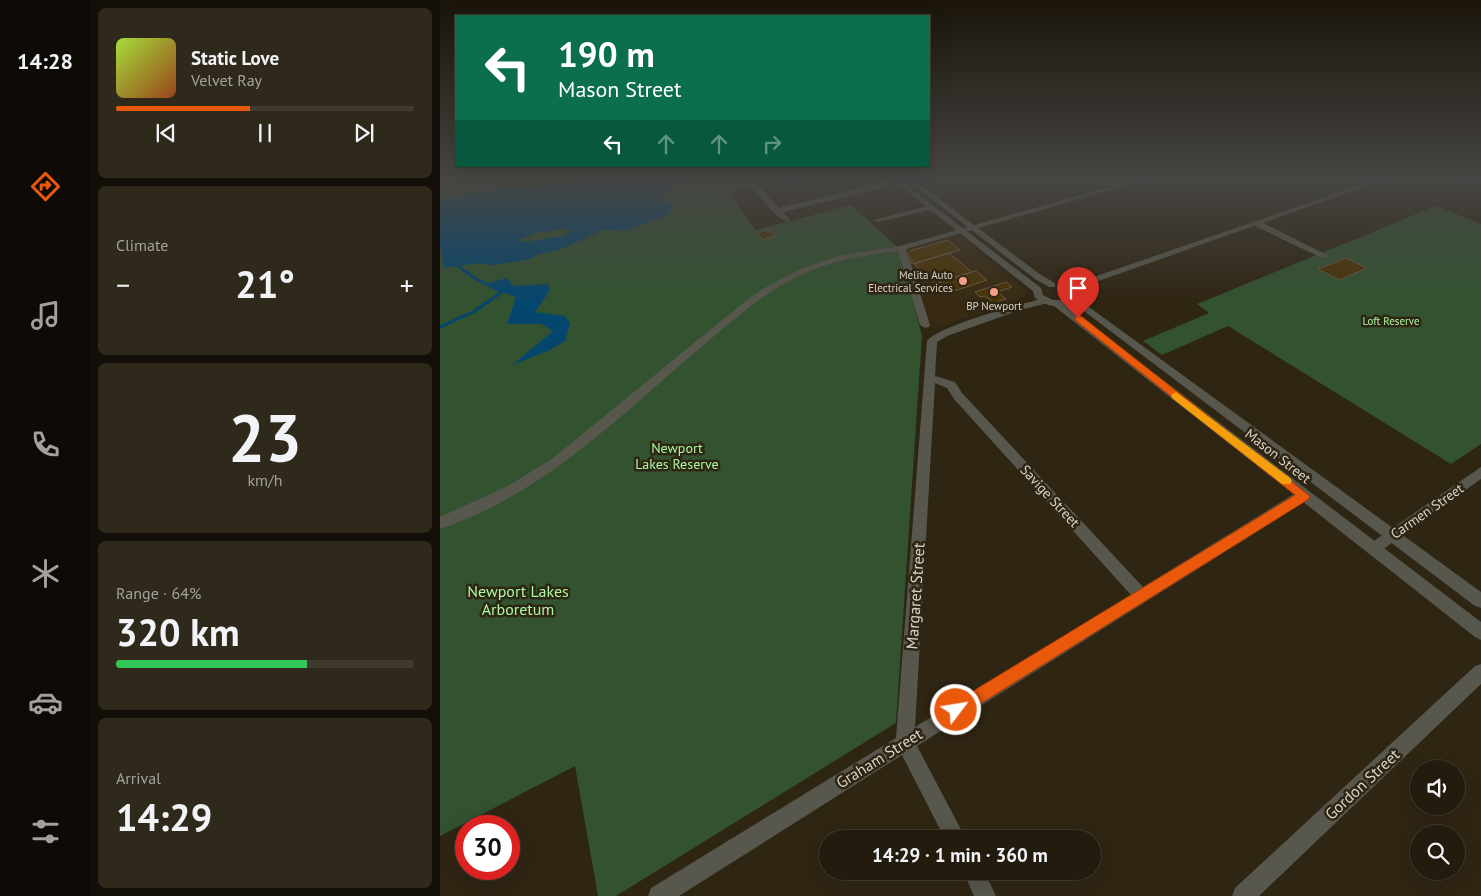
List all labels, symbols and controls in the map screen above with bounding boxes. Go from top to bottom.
text: 190 m [558,31,655,77]
icon: left [475,35,540,100]
text: Static Love [191,46,279,70]
text: 14:28 [17,47,73,75]
text: Velvet Ray [191,70,262,90]
text: Mason Street [558,75,681,103]
icon: previous [152,119,180,147]
icon: pause [251,119,279,147]
icon: next [350,119,378,147]
icon: left [599,130,627,158]
icon: ahead [652,130,680,158]
icon: ahead [705,130,733,158]
icon: right [758,130,786,158]
icon: directions [28,169,63,204]
text: Climate [116,235,168,255]
text: 21° [235,259,295,308]
text: − [116,266,130,303]
text: + [400,266,414,303]
pin [1057,267,1099,318]
place label: Melita Auto Electrical Services [868,268,953,295]
icon: arrive [1064,274,1092,302]
marker: Melita Auto Electrical Services [957,275,969,287]
marker: BP Newport [988,286,1000,298]
icon: music [28,298,63,333]
place label: BP Newport [966,299,1022,313]
park label: Loft Reserve [1362,314,1420,328]
text: 23 [228,395,302,479]
street label: Mason Street [1241,425,1315,487]
icon: phone [28,427,63,462]
park label: Newport Lakes Reserve [635,439,719,473]
street label: Savige Street [1016,461,1084,531]
text: km/h [247,470,283,490]
street label: Carmen Street [1387,479,1467,543]
street label: Margaret Street [901,542,929,650]
icon: climate [28,556,63,591]
park label: Newport Lakes Arboretum [467,581,569,619]
text: Range · 64% [116,583,201,603]
text: 320 km [116,607,240,656]
position arrow [929,683,981,735]
icon: car [28,685,63,720]
street label: Graham Street [832,723,926,792]
street label: Gordon Street [1320,744,1404,824]
map controls [1410,760,1465,880]
button: sound [1410,760,1465,815]
text: Arrival [116,768,161,788]
text: 14:29 [116,792,212,841]
icon: filters [28,814,63,849]
speed limit sign: 30 [455,815,520,880]
button: search [1410,825,1465,880]
text: 14:29 · 1 min · 360 m [872,843,1048,867]

